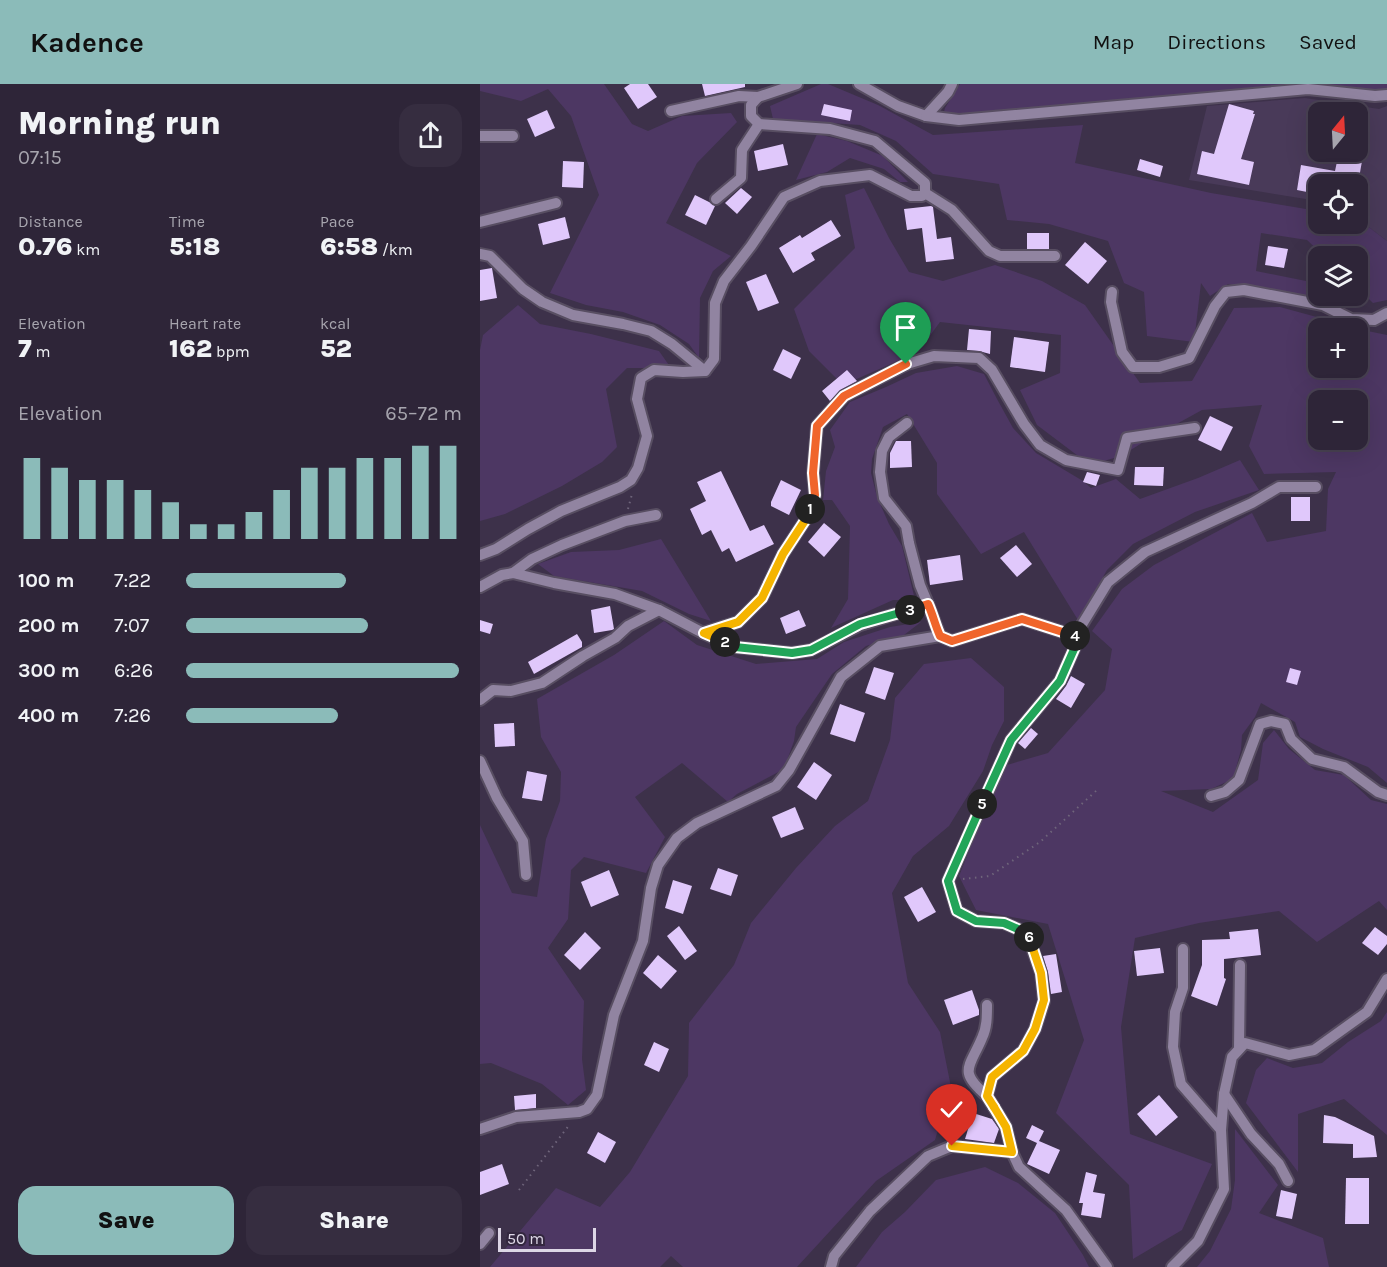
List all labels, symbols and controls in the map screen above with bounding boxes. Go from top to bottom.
text: Kadence [30,26,144,59]
text: Map [1093,30,1134,54]
text: Directions [1167,30,1266,54]
text: Saved [1299,30,1357,54]
north arrow [1308,102,1368,162]
map controls [1308,102,1368,450]
text: Morning run [18,104,221,142]
button: share [399,104,462,167]
text: 07:15 [18,146,62,169]
button: locate [1308,174,1368,234]
text: Distance [18,212,83,231]
text: Time [169,212,205,231]
text: Pace [320,212,354,231]
text: 0.76 [18,231,73,262]
text: 5:18 [169,231,220,262]
text: 6:58 [320,231,378,262]
text: km [73,240,100,259]
text: /km [378,240,413,259]
button: layers [1308,246,1368,306]
pin [880,302,931,364]
icon: arrive [889,311,922,344]
text: Elevation [18,314,86,333]
text: Heart rate [169,314,241,333]
text: kcal [320,314,351,333]
button: + [1308,318,1368,378]
text: 7 [18,333,32,364]
text: 162 [169,333,212,364]
text: 52 [320,333,352,364]
text: m [32,342,50,361]
text: bpm [212,342,250,361]
button: − [1308,390,1368,450]
text: Elevation [18,402,103,425]
text: 65–72 m [385,402,462,425]
pin: 1 [795,494,825,524]
text: 1 [807,499,813,518]
text: 100 m [18,569,74,592]
text: 7:22 [114,569,151,592]
pin: 3 [895,595,925,625]
text: 3 [905,600,915,619]
text: 200 m [18,614,79,637]
text: 7:07 [114,614,149,637]
pin: 4 [1060,621,1090,651]
text: 4 [1070,626,1080,645]
pin: 2 [710,627,740,657]
text: 2 [720,632,730,651]
text: 300 m [18,659,80,682]
text: 6:26 [114,659,153,682]
text: 400 m [18,704,79,727]
text: 7:26 [114,704,151,727]
pin: 5 [967,789,997,819]
text: 5 [977,794,987,813]
pin: 6 [1014,922,1044,952]
text: 6 [1024,927,1034,946]
pin [926,1084,977,1146]
icon: check [935,1093,968,1126]
button: Save [18,1186,234,1255]
button: Share [246,1186,462,1255]
scale bar [498,1225,596,1252]
text: 50 m [507,1229,544,1248]

